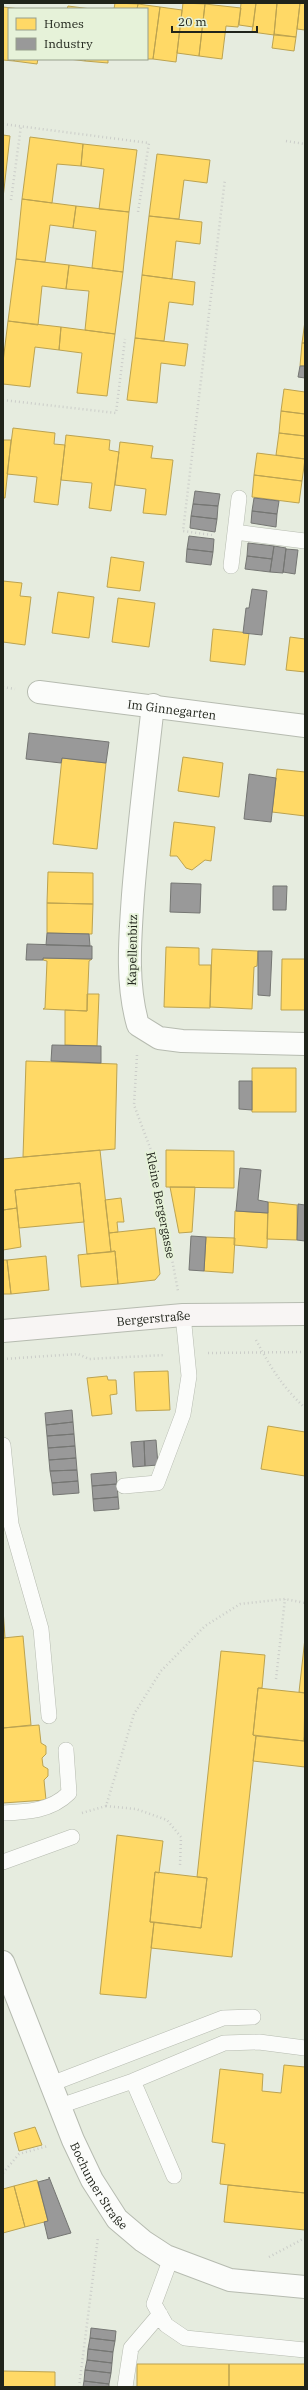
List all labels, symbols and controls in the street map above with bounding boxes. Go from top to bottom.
legend [8,8,148,60]
scale bar [172,8,257,34]
text: 20 m [178,14,207,29]
text: Homes [44,16,84,31]
text: Industry [44,36,93,51]
street label: Im Ginnegarten [127,696,218,722]
street label: Kapellenbitz [124,914,140,986]
street label: Kleine Bergergasse [143,1150,179,1260]
street label: Bergerstraße [116,1307,190,1328]
street label: Bochumer Straße [68,2140,131,2232]

